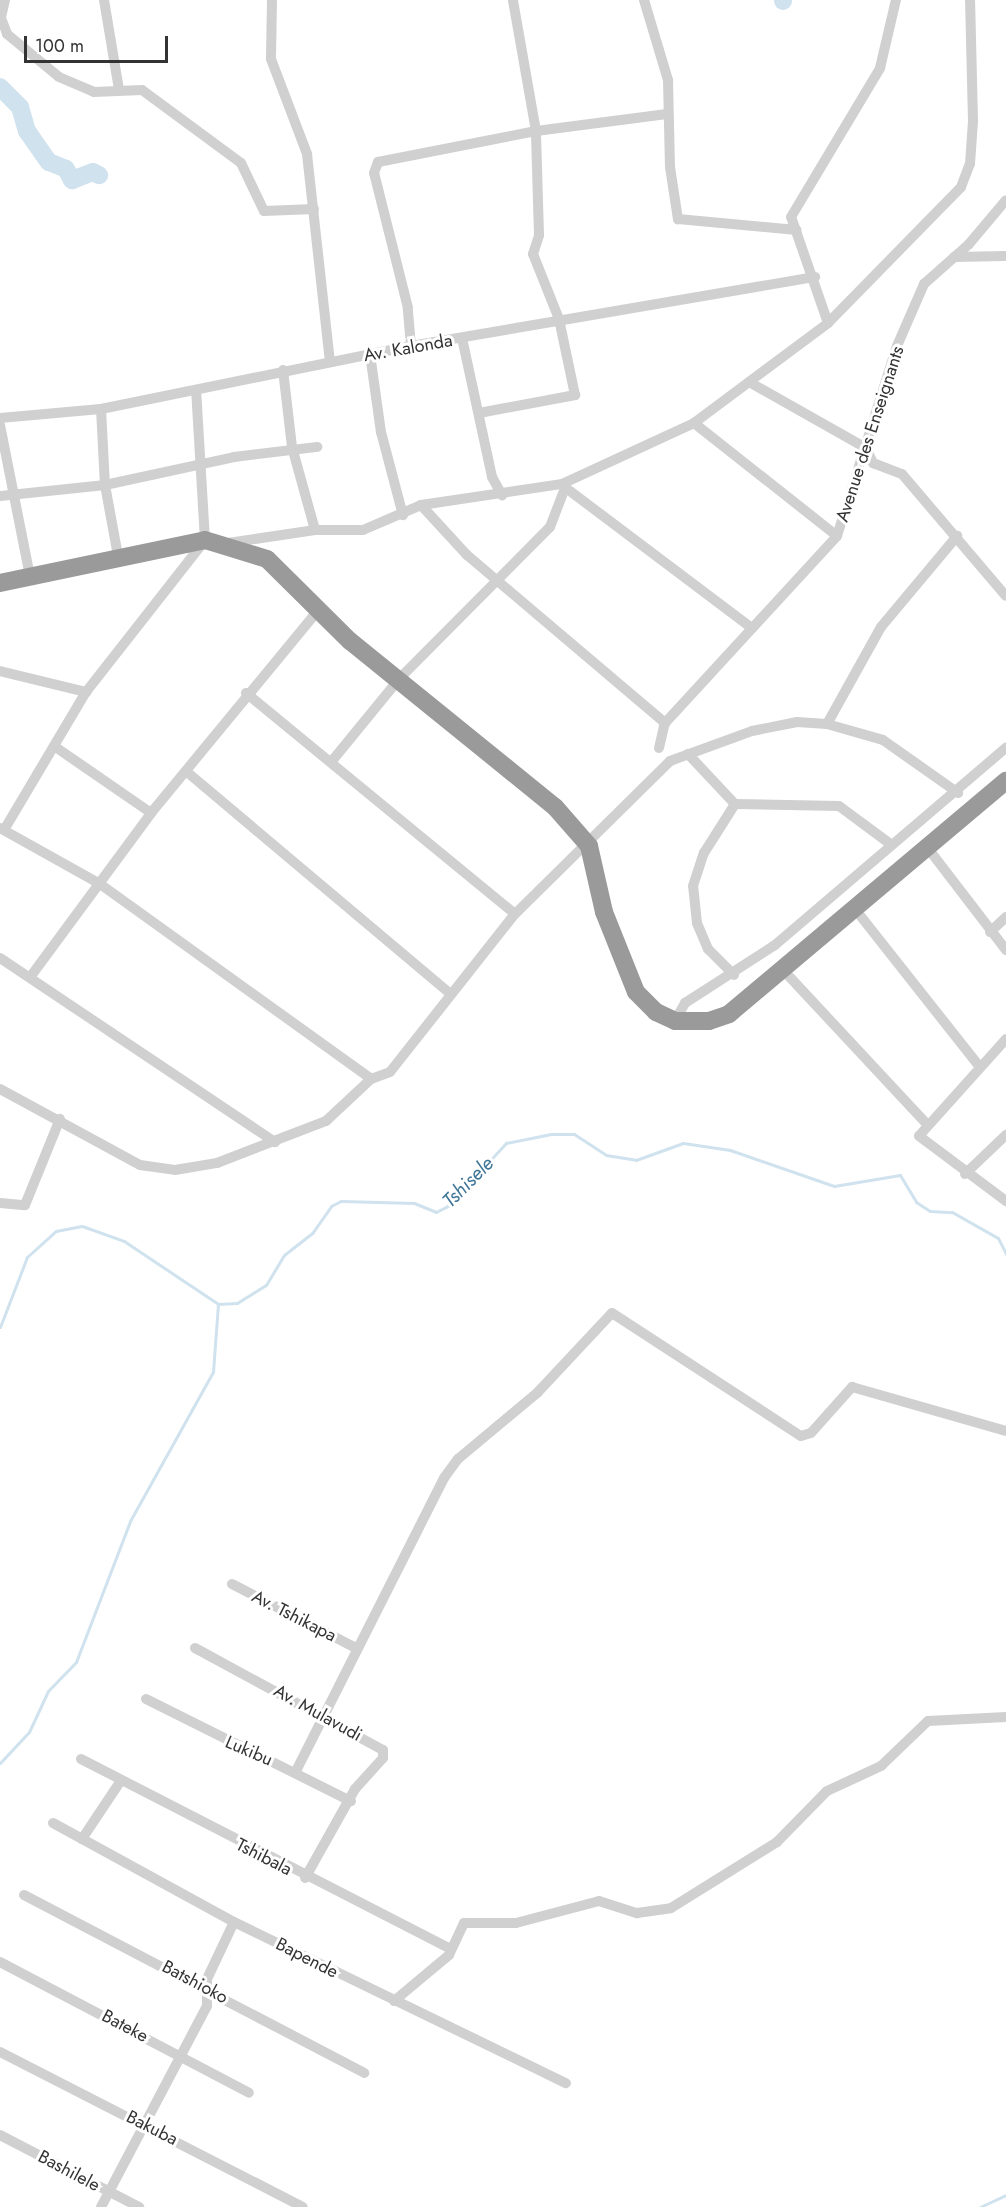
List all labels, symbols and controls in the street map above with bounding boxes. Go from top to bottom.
scale bar [27,24,171,62]
text: 100 m [35,33,84,59]
street label: Av. Kalonda [362,330,454,366]
street label: Avenue des Enseignants [831,343,909,525]
water label: Tshisele [437,1151,499,1213]
street label: Av. Tshikapa [248,1585,340,1647]
street label: Av. Mulavudi [270,1680,366,1746]
street label: Lukibu [222,1731,276,1771]
street label: Tshibala [233,1834,295,1880]
street label: Bapende [272,1933,342,1983]
street label: Batshioko [158,1956,232,2008]
street label: Bateke [98,2005,152,2047]
street label: Bakuba [123,2106,181,2150]
street label: Bashilele [34,2146,104,2196]

